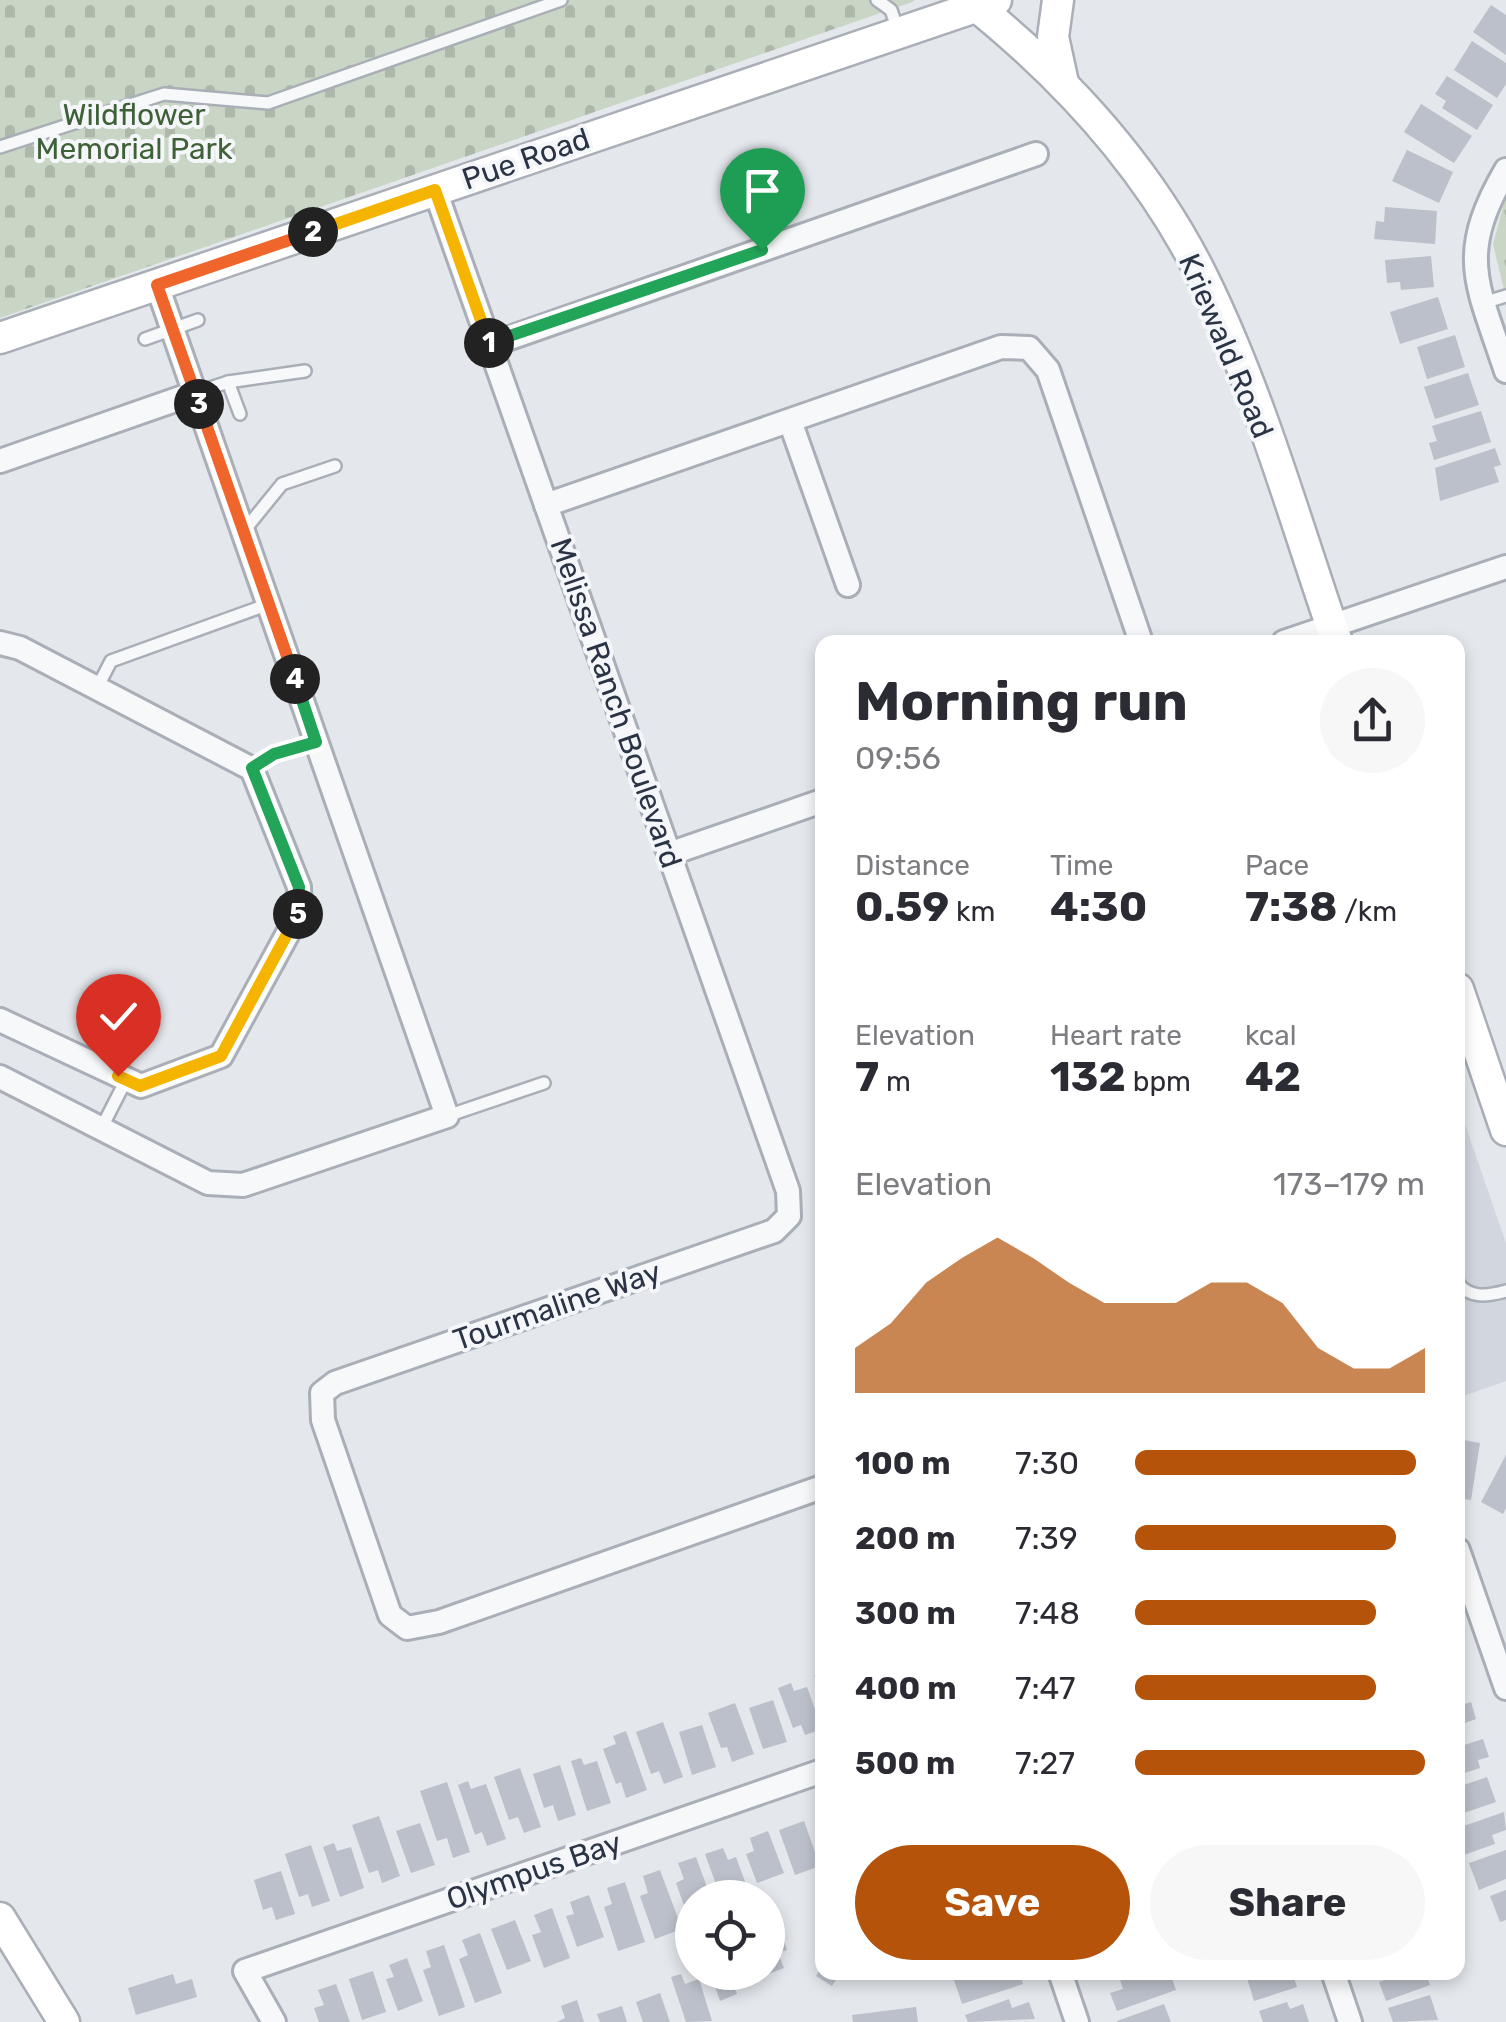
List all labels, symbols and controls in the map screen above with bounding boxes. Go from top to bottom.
park label: Wildflower Memorial Park [36,97,233,167]
street label: Pue Road [457,120,595,198]
pin [720,148,805,251]
icon: arrive [735,163,790,218]
pin: 2 [288,207,338,257]
text: 2 [304,215,322,248]
street label: Kriewald Road [1171,248,1281,444]
pin: 1 [464,318,514,368]
text: 1 [482,326,496,359]
pin: 3 [174,379,224,429]
text: 3 [190,387,208,420]
street label: Melissa Ranch Boulevard [543,533,689,873]
pin: 4 [270,654,320,704]
text: 4 [285,662,305,695]
button: share [1320,668,1425,773]
text: Morning run [855,669,1188,734]
text: 09:56 [855,739,941,777]
text: Distance [855,849,970,882]
text: Time [1050,849,1113,882]
text: Pace [1245,849,1309,882]
text: 0.59 [855,882,949,932]
text: 4:30 [1050,882,1147,932]
text: 7:38 [1245,882,1337,932]
pin: 5 [273,889,323,939]
text: km [949,895,995,928]
text: /km [1337,895,1397,928]
text: 5 [289,897,307,930]
pin [76,974,161,1077]
icon: check [91,989,146,1044]
text: Elevation [855,1019,975,1052]
text: Heart rate [1050,1019,1182,1052]
text: kcal [1245,1019,1296,1052]
text: 7 [855,1052,879,1102]
text: 132 [1050,1052,1126,1102]
text: 42 [1245,1052,1301,1102]
text: m [879,1065,911,1098]
text: bpm [1126,1065,1191,1098]
text: Elevation [855,1165,992,1203]
text: 173–179 m [1273,1165,1425,1203]
street label: Tourmaline Way [449,1254,665,1358]
text: 100 m [855,1444,951,1482]
text: 7:30 [1015,1444,1079,1482]
text: 200 m [855,1519,955,1557]
text: 7:39 [1015,1519,1078,1557]
text: 300 m [855,1594,956,1632]
text: 7:48 [1015,1594,1080,1632]
text: 400 m [855,1669,957,1707]
text: 7:47 [1015,1669,1075,1707]
text: 500 m [855,1744,955,1782]
text: 7:27 [1015,1744,1075,1782]
street label: Olympus Bay [442,1824,626,1918]
button: Save [855,1845,1130,1960]
button: Share [1150,1845,1425,1960]
map controls [675,1880,785,1990]
button: locate [675,1880,785,1990]

